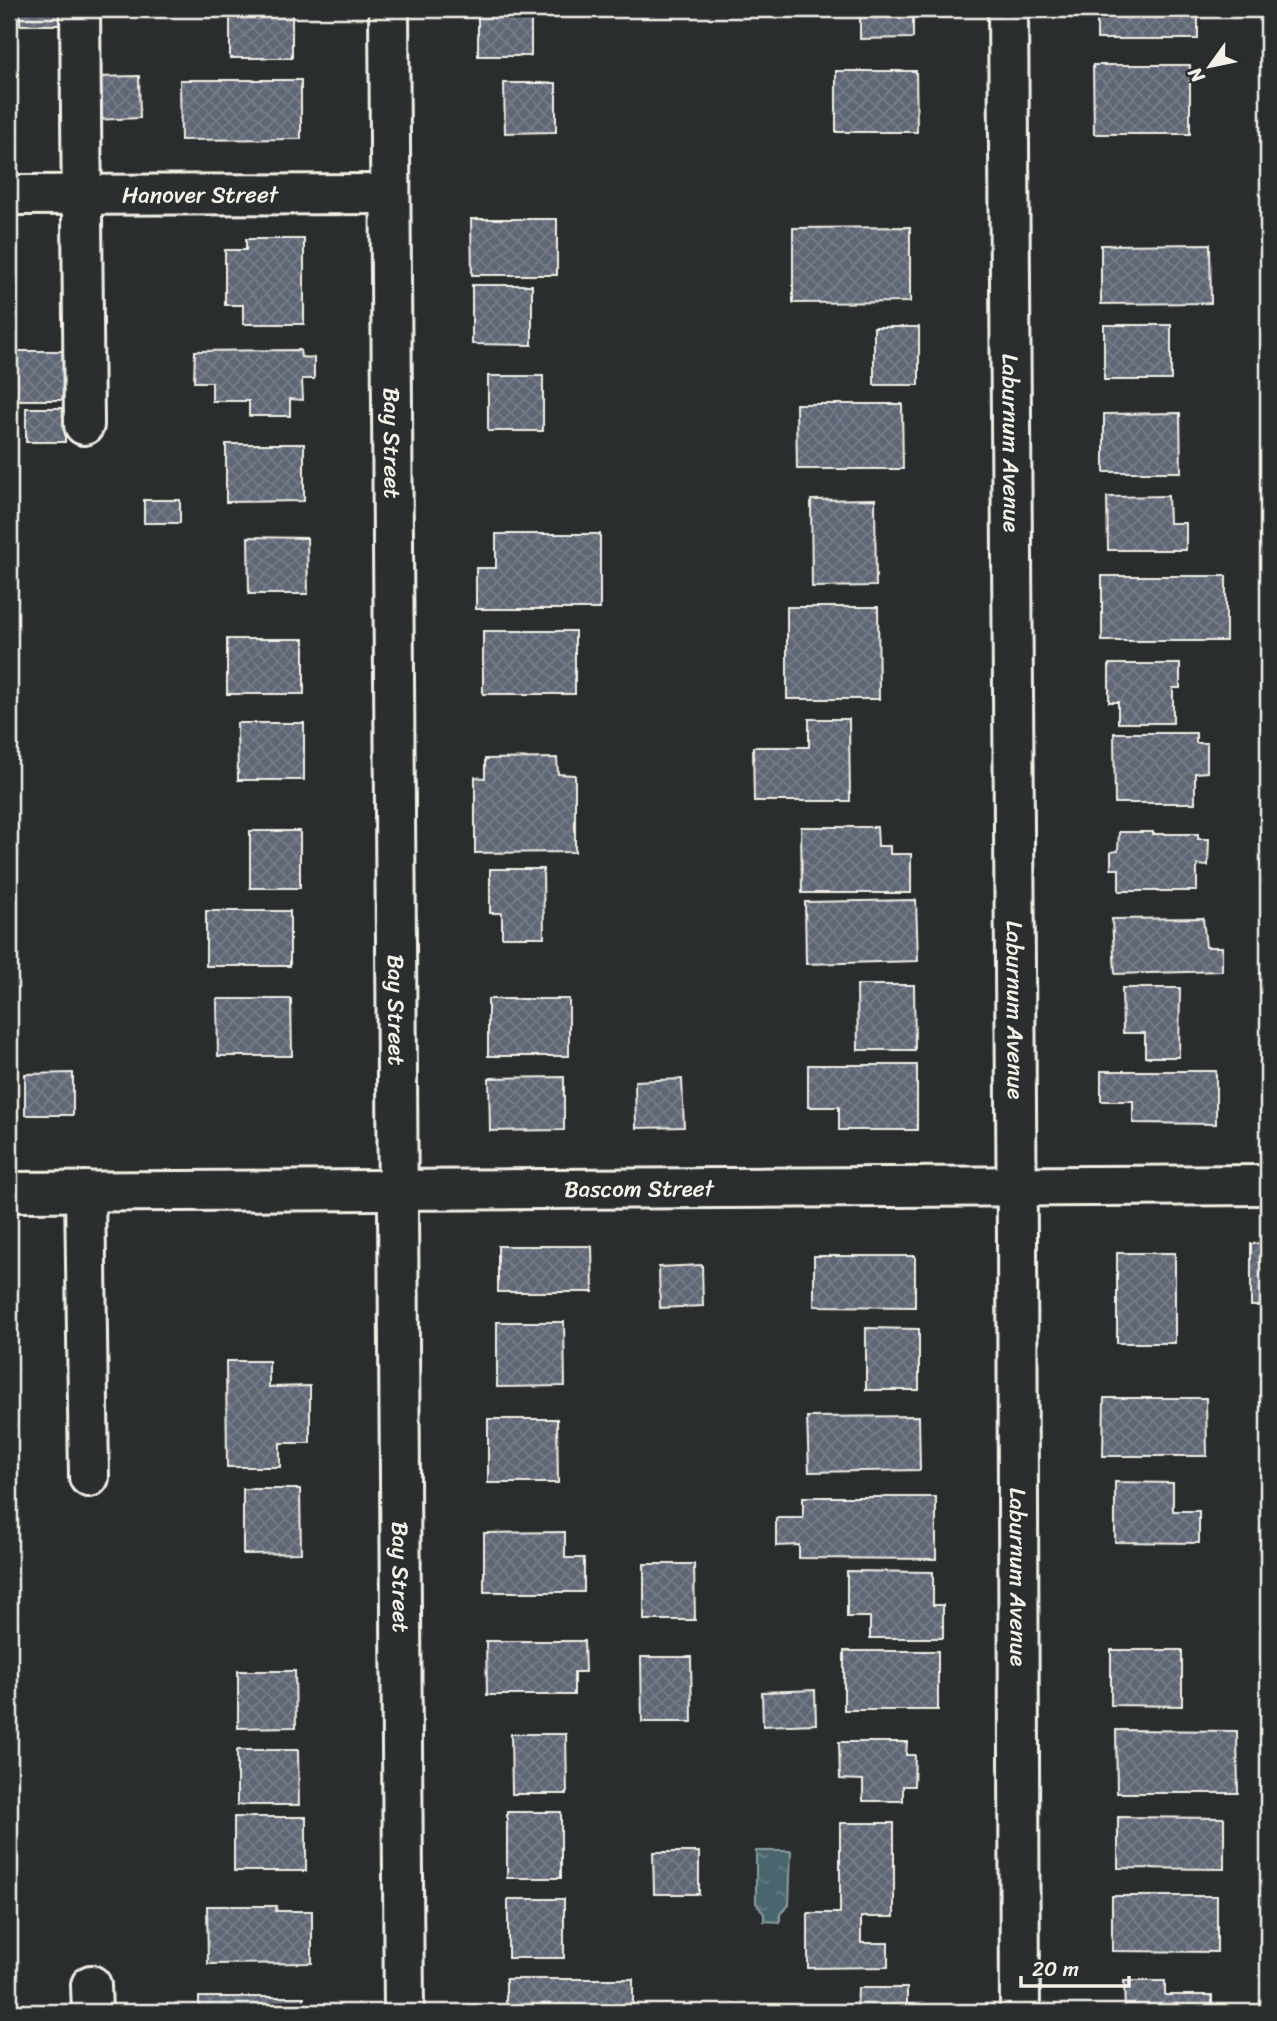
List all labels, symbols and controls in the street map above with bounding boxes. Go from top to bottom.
north arrow [1176,32,1246,102]
text: N [1178,60,1214,90]
street label: Hanover Street [122,174,280,216]
street label: Laburnum Avenue [990,354,1032,532]
street label: Bay Street [371,387,413,499]
street label: Laburnum Avenue [994,921,1036,1099]
street label: Bay Street [375,954,417,1066]
street label: Bascom Street [564,1168,716,1210]
street label: Laburnum Avenue [997,1488,1039,1666]
street label: Bay Street [379,1521,421,1633]
scale bar [1021,1944,1130,1988]
text: 20 m [1032,1950,1079,1988]

